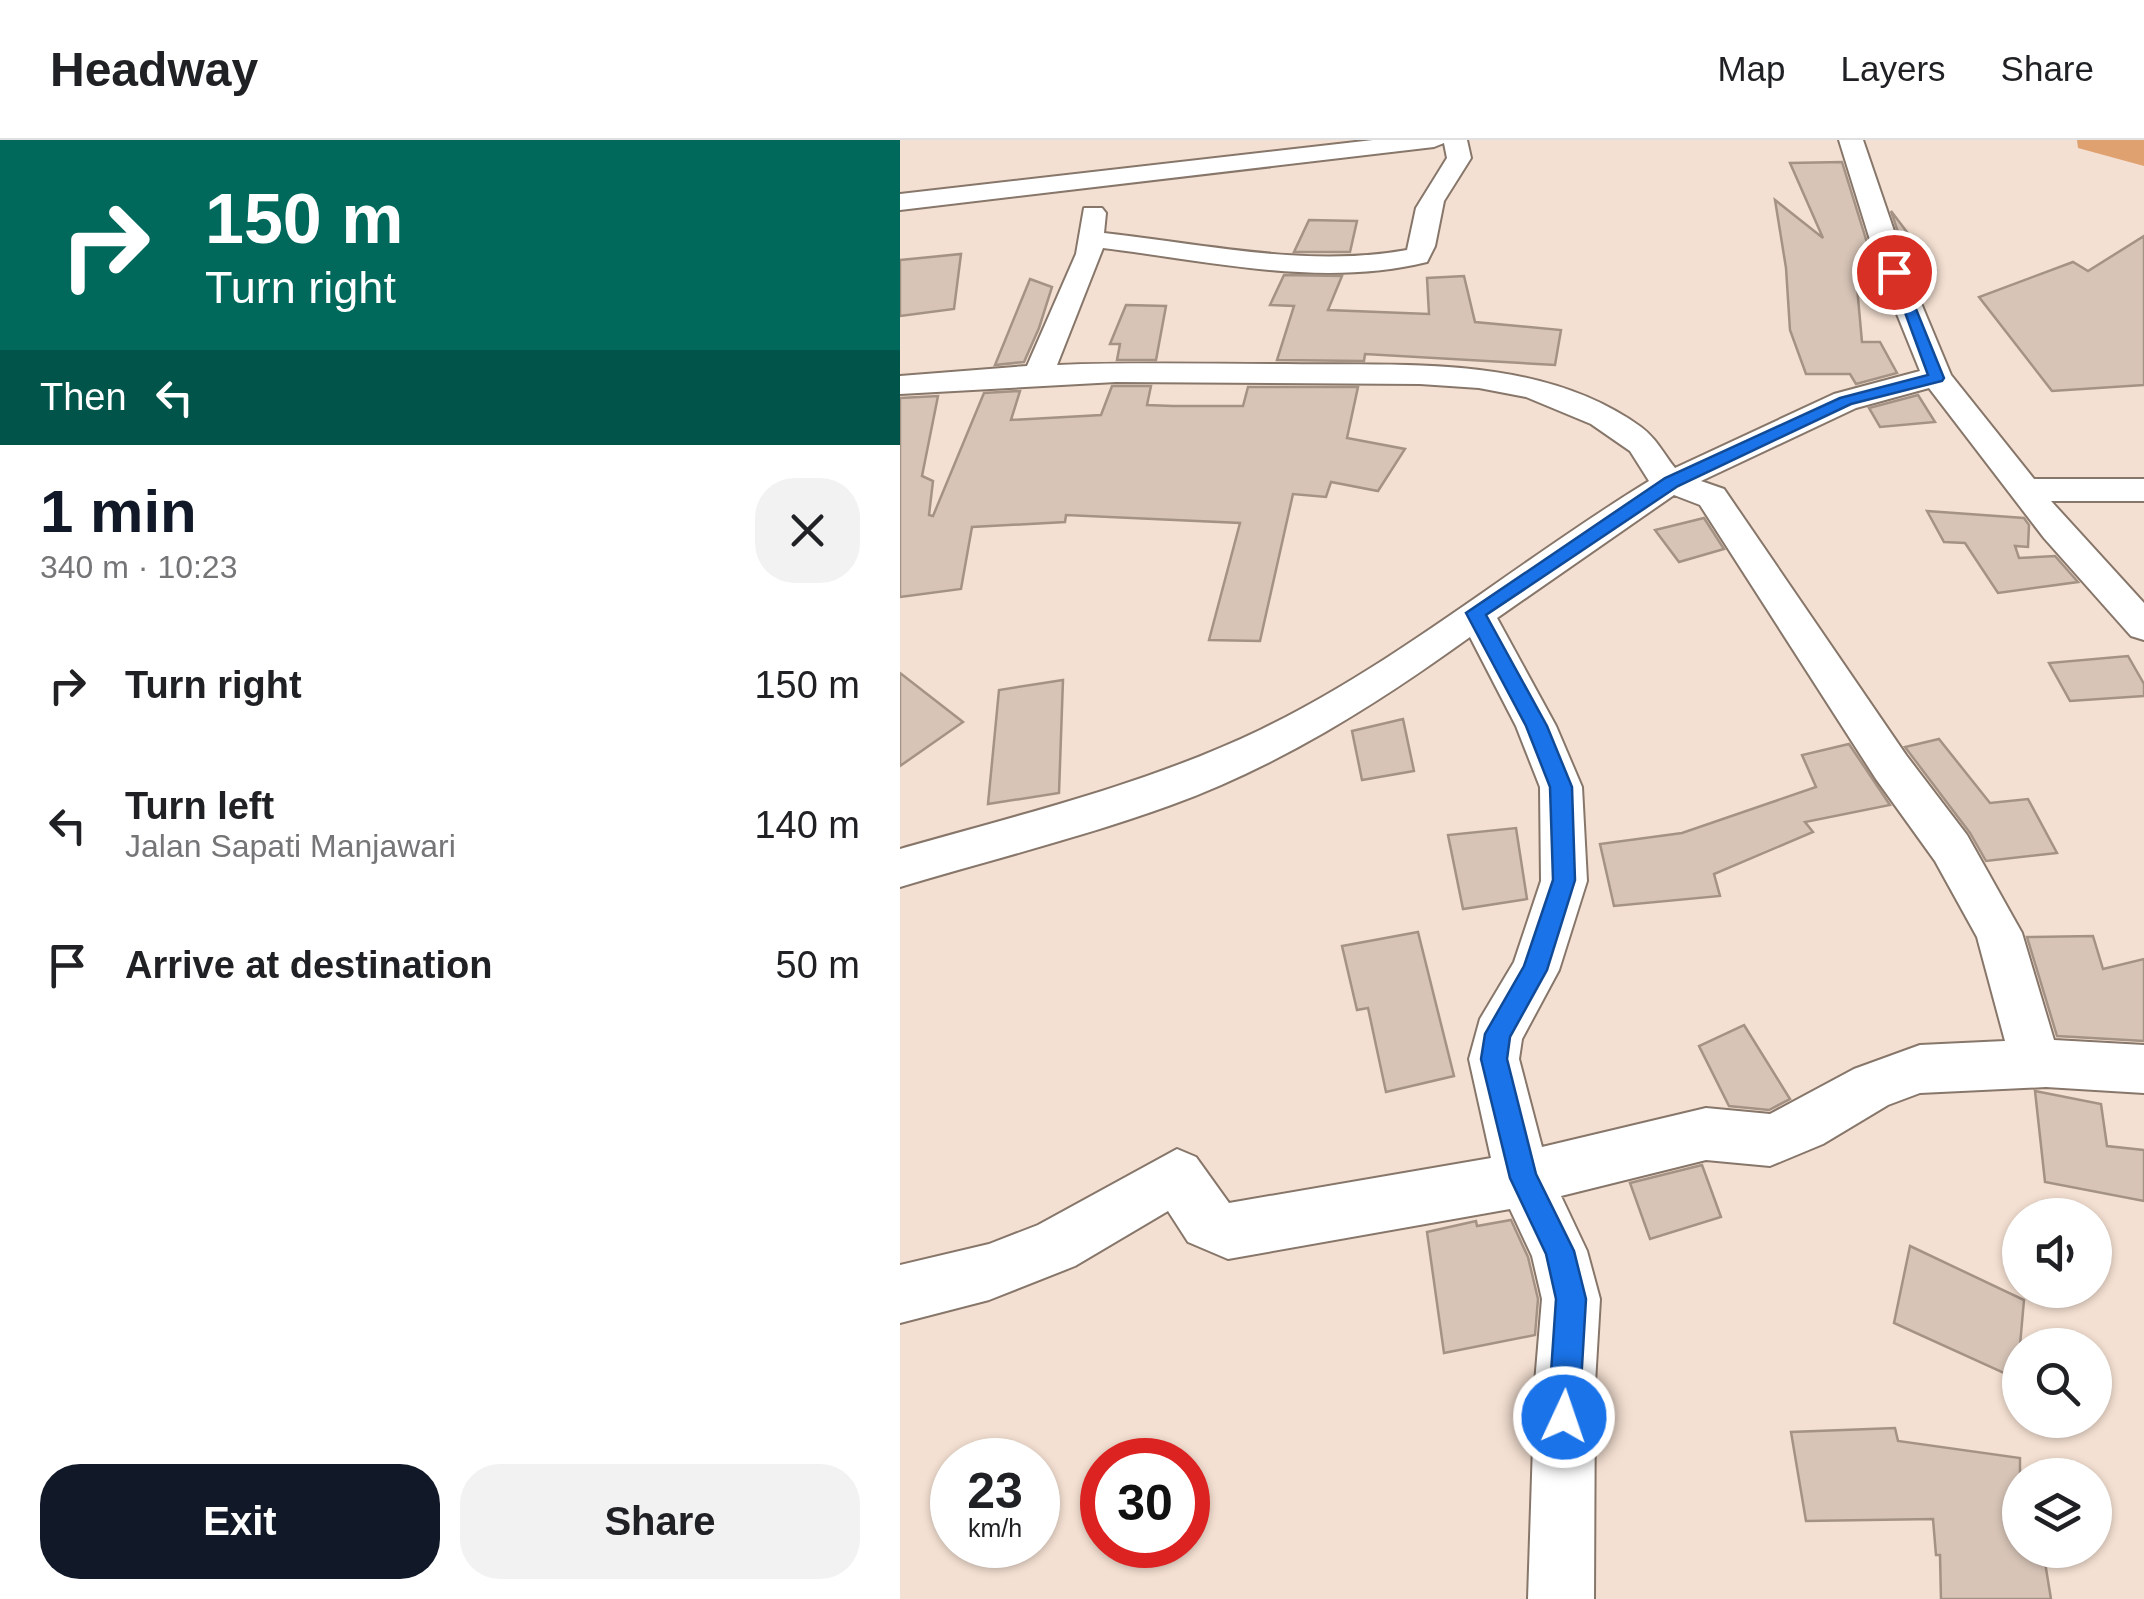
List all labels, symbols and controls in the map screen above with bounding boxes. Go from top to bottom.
text: Headway [50,43,258,96]
text: Map [1717,49,1786,88]
text: Layers [1841,49,1946,88]
text: Share [2001,49,2094,88]
icon: right [40,180,170,310]
text: 150 m [205,180,403,258]
pin [1852,230,1937,315]
icon: arrive [1867,245,1922,300]
text: Turn right [205,262,396,313]
icon: left [147,370,202,425]
text: Then [40,376,127,418]
text: 1 min [40,478,197,545]
button: close [755,478,860,583]
text: 340 m · 10:23 [40,549,237,585]
icon: right [40,658,95,713]
text: Turn right [125,664,302,706]
text: 150 m [754,664,860,706]
text: Turn left [125,785,274,827]
icon: left [40,798,95,853]
text: 140 m [754,804,860,846]
text: Jalan Sapati Manjawari [125,828,456,864]
icon: arrive [40,938,95,993]
text: Arrive at destination [125,944,492,986]
text: 50 m [776,944,860,986]
map controls [2002,1198,2112,1568]
button: sound [2002,1198,2112,1308]
button: search [2002,1328,2112,1438]
position arrow [1512,1365,1616,1469]
speed limit sign: 30 [1080,1438,1210,1568]
button: layers [2002,1458,2112,1568]
text: 23 [967,1463,1023,1519]
button: Exit [40,1464,440,1579]
button: Share [460,1464,860,1579]
text: km/h [968,1514,1022,1542]

